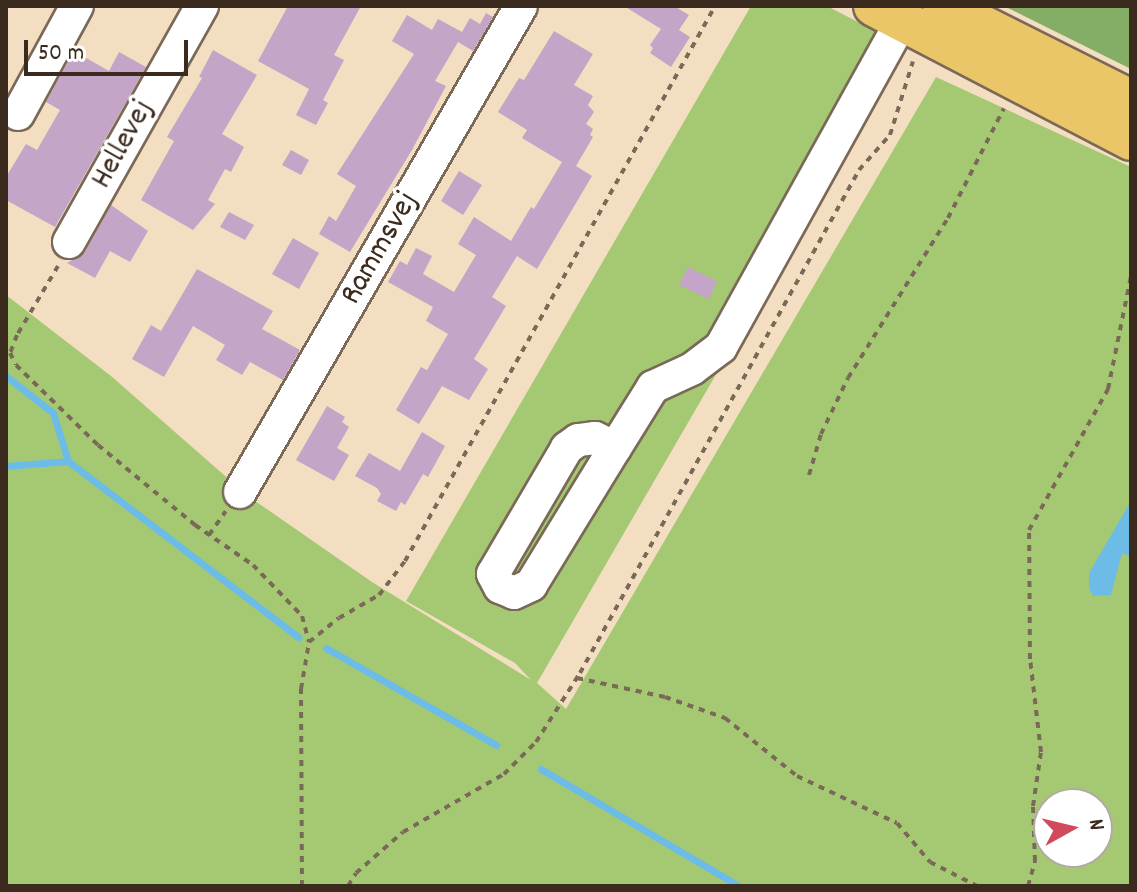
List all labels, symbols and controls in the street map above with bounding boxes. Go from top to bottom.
scale bar [28,24,192,74]
text: 50 m [38,37,84,71]
street label: Hellevej [84,94,164,196]
street label: Rammsvej [333,186,429,312]
north arrow [1033,788,1113,868]
text: N [1079,817,1111,832]

